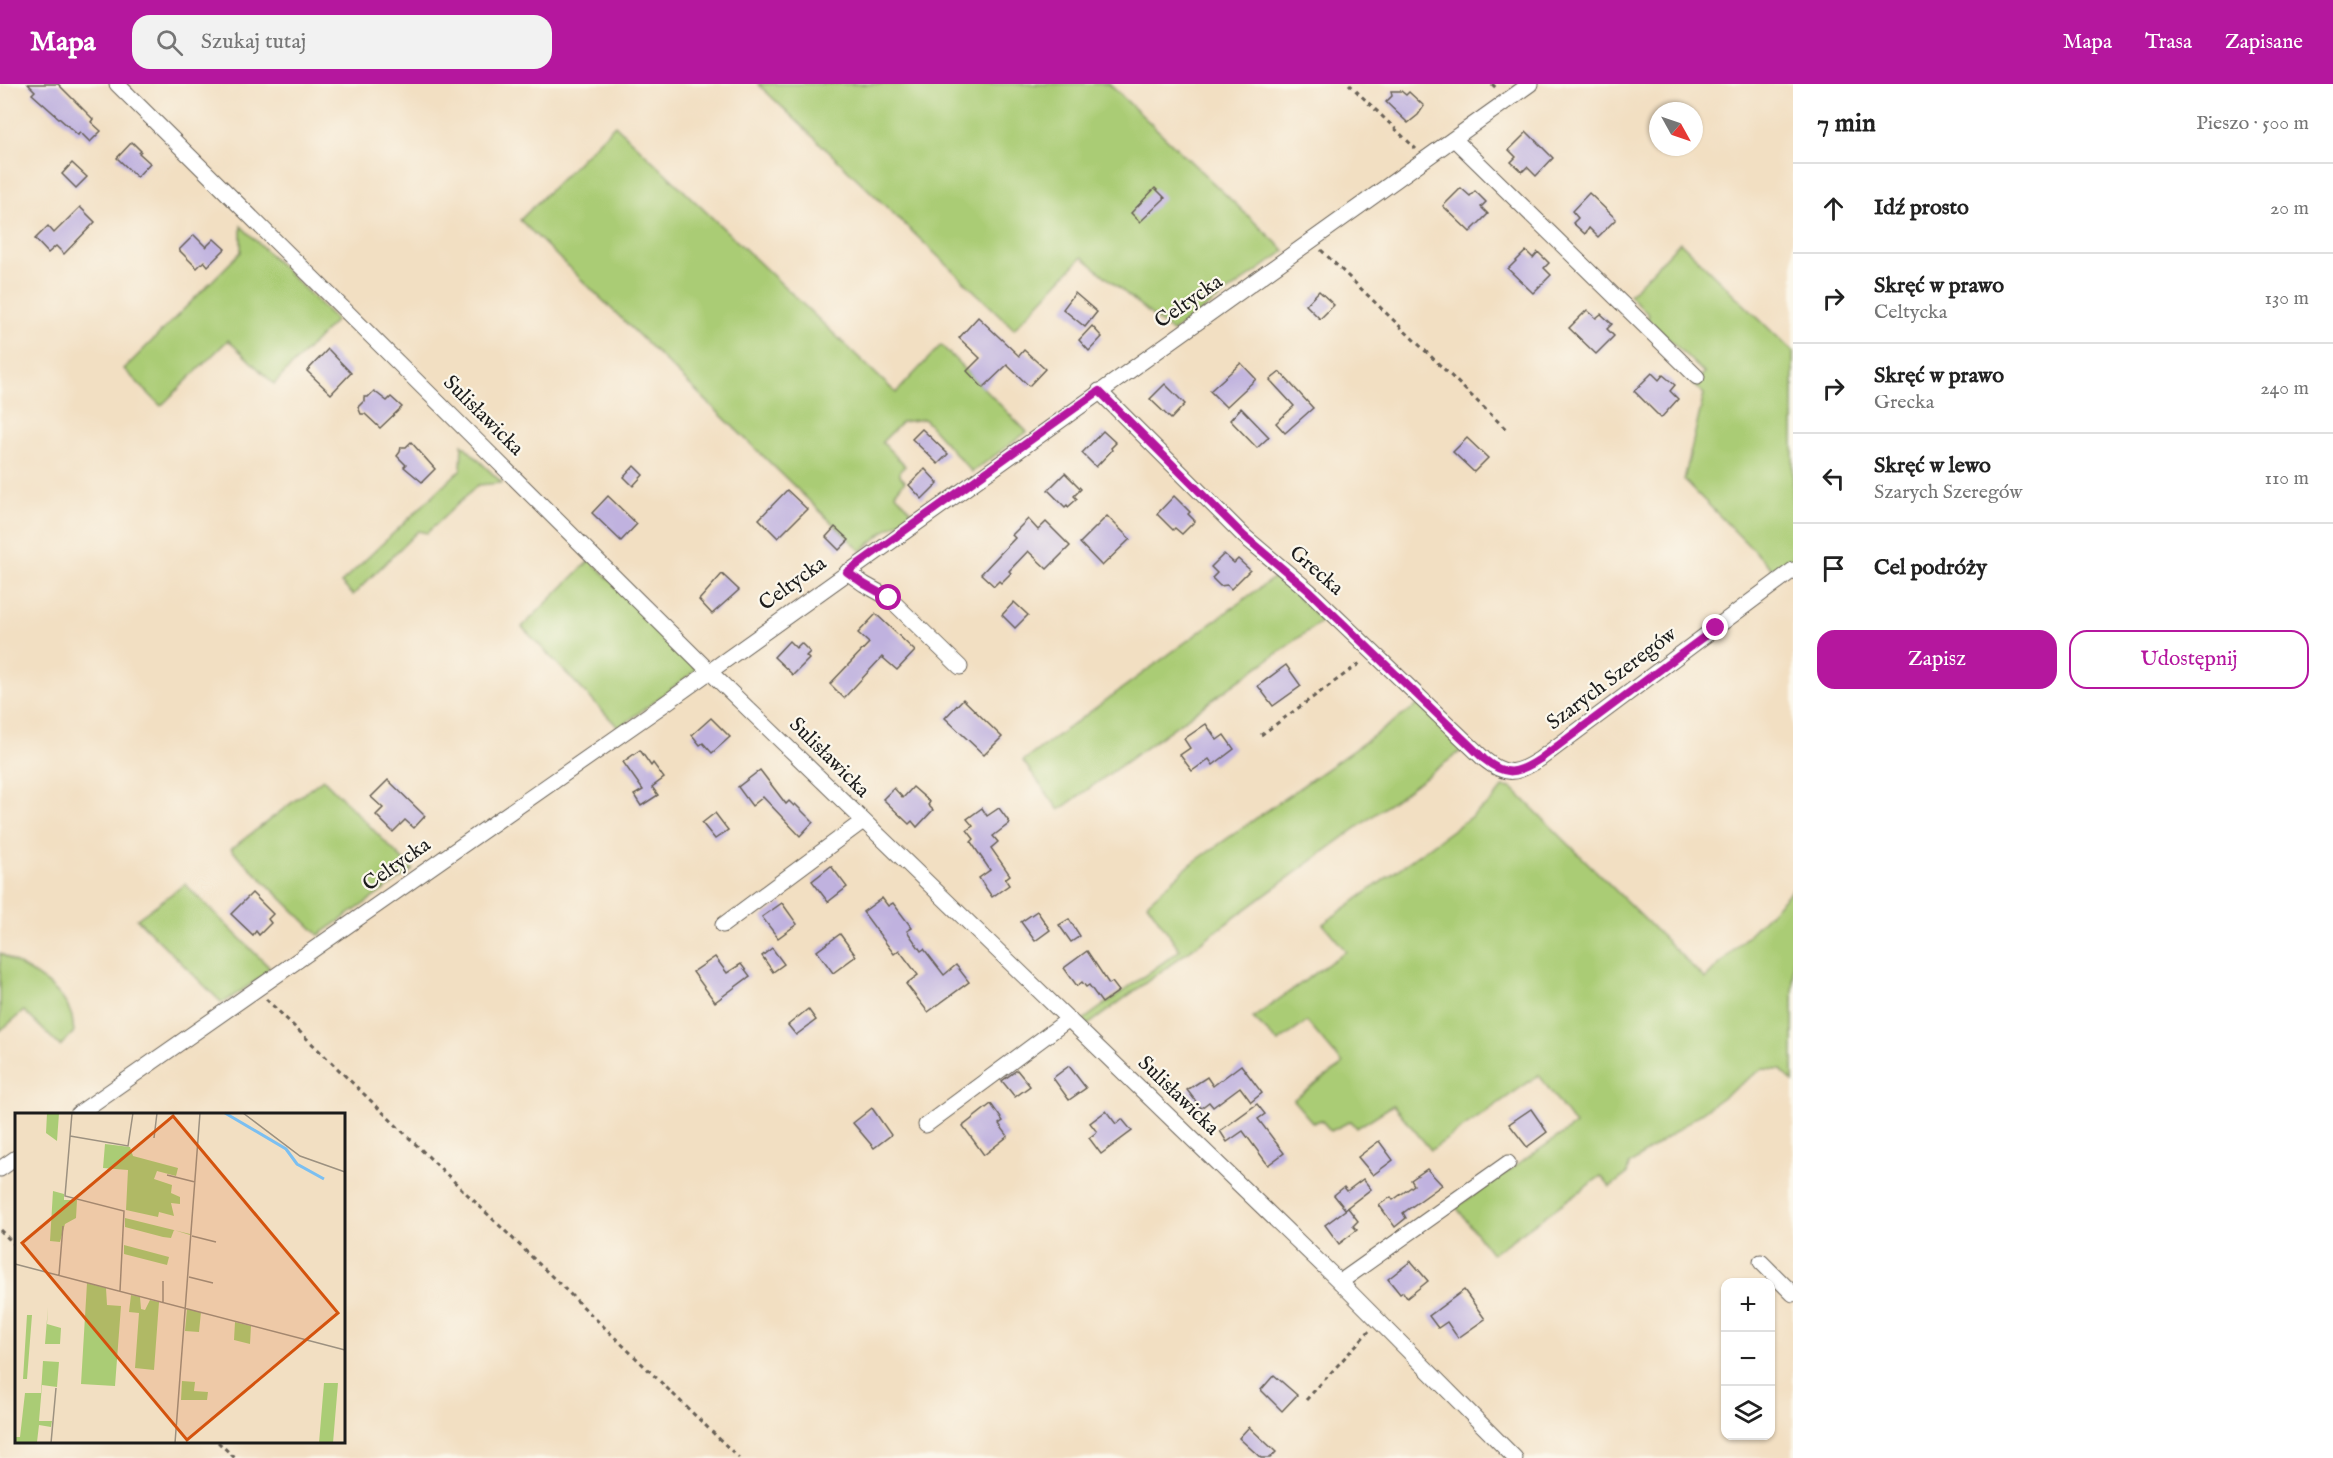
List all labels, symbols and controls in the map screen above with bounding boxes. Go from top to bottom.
search box [132,15,552,69]
text: Mapa [30,25,96,60]
icon: search [153,26,186,59]
text: Szukaj tutaj [201,28,306,56]
text: Mapa [2063,29,2112,56]
text: Trasa [2145,29,2192,56]
text: Zapisane [2225,29,2303,56]
north arrow [1649,102,1703,156]
text: 7 min [1817,107,1876,140]
text: Pieszo · 500 m [2196,111,2309,136]
icon: ahead [1817,192,1850,225]
text: Idź prosto [1874,194,1969,222]
text: 20 m [2270,196,2309,221]
street label: Celtycka [1150,268,1229,335]
text: Skręć w prawo [1874,272,2004,300]
icon: right [1817,282,1850,315]
text: 130 m [2264,286,2309,311]
text: Celtycka [1874,300,1947,325]
text: Skręć w prawo [1874,362,2004,390]
street label: Sulisławicka [437,370,530,463]
icon: right [1817,372,1850,405]
text: 240 m [2260,376,2309,401]
text: Grecka [1874,390,1934,415]
text: Skręć w lewo [1874,452,1991,480]
icon: left [1817,462,1850,495]
text: 110 m [2265,466,2309,491]
text: Szarych Szeregów [1874,480,2022,505]
street label: Grecka [1283,540,1349,603]
street label: Celtycka [754,550,833,618]
icon: arrive [1817,552,1850,585]
text: Cel podróży [1874,554,1987,582]
route start [875,584,901,610]
route end [1702,614,1728,640]
street label: Szarych Szeregów [1542,621,1683,737]
button: Zapisz [1817,630,2057,689]
button: Udostępnij [2069,630,2309,689]
street label: Sulisławicka [783,712,876,805]
street label: Celtycka [358,831,437,898]
street label: Sulisławicka [1131,1050,1225,1142]
inset map [15,1113,345,1443]
map controls [1721,1278,1775,1440]
button: + [1721,1278,1775,1332]
button: − [1721,1332,1775,1386]
button: layers [1721,1386,1775,1440]

